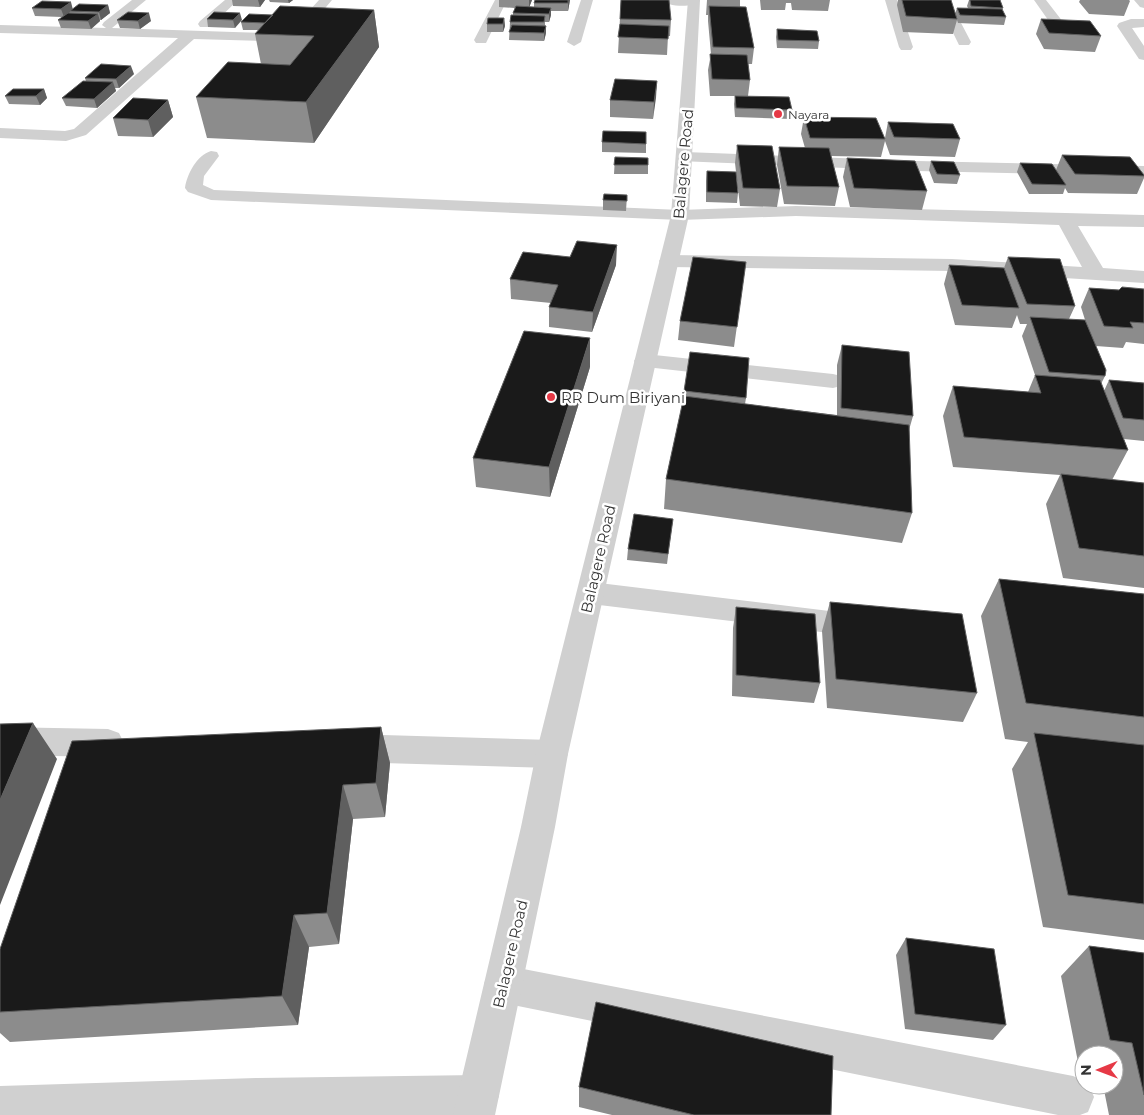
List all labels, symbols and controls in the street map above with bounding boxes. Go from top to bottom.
place label: Nayara [788,107,829,122]
street label: Balagere Road [669,108,697,220]
marker: Nayara [772,108,784,120]
place label: RR Dum Biriyani [561,388,685,407]
marker: RR Dum Biriyani [545,391,557,403]
street label: Balagere Road [576,503,620,615]
street label: Balagere Road [488,898,532,1010]
north arrow [1074,1045,1124,1095]
text: N [1077,1064,1095,1076]

